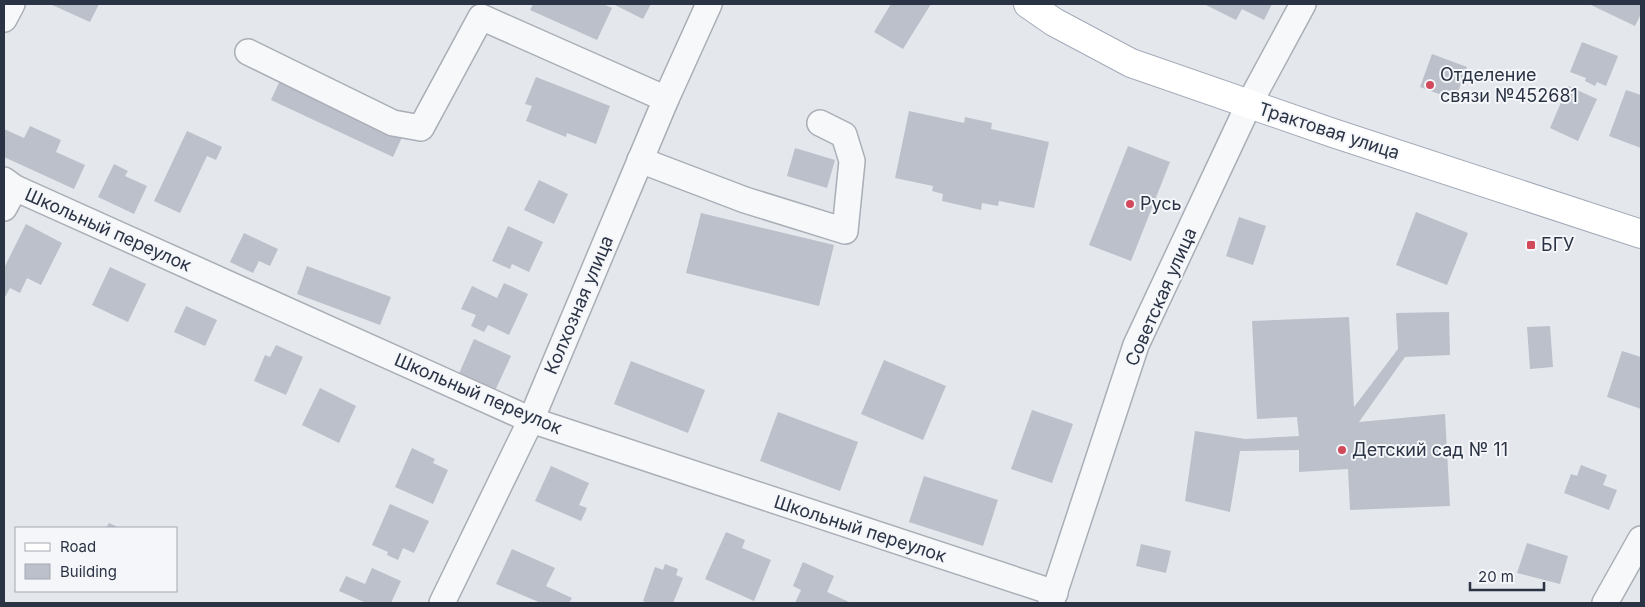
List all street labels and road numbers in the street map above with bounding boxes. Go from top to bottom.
street label: Трактовая улица [1256,98,1402,163]
street label: Школьный переулок [22,183,195,276]
street label: Советская улица [1121,224,1200,369]
street label: Колхозная улица [540,232,617,377]
street label: Школьный переулок [391,349,565,438]
street label: Школьный переулок [771,491,949,566]

